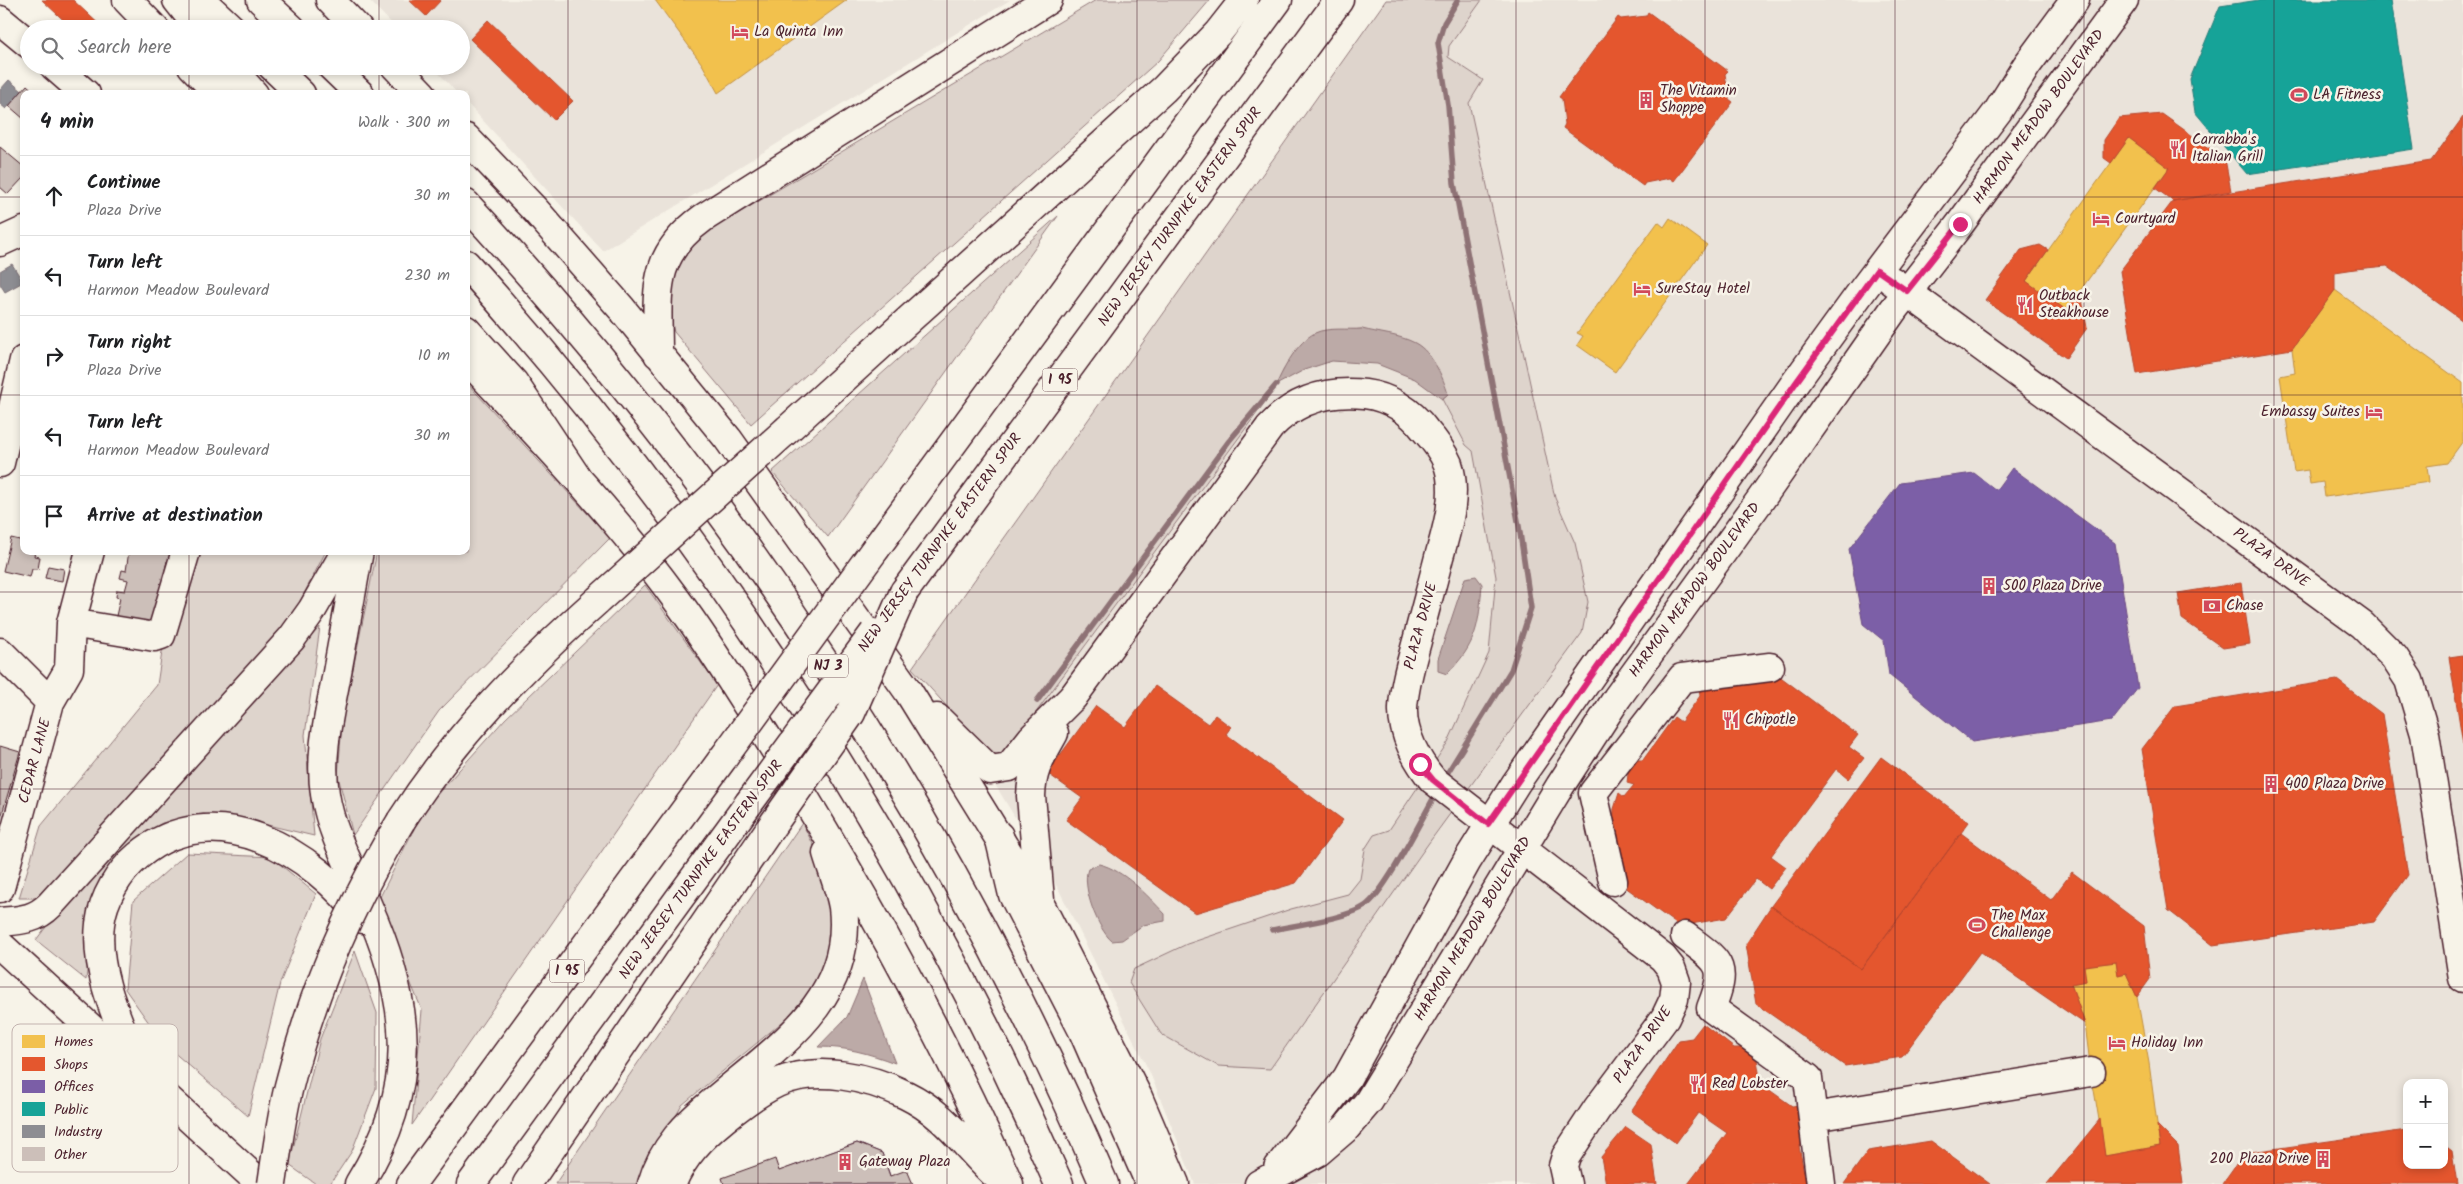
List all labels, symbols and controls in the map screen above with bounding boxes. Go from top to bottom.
search box [20,20,470,75]
place label: La Quinta Inn [754,20,843,44]
hotel icon: La Quinta Inn [730,22,750,42]
street label: HARMON MEADOW BOULEVARD [1967,24,2111,210]
text: Search here [78,33,172,63]
icon: search [38,34,66,62]
place label: The Vitamin Shoppe [1660,79,1737,120]
place label: LA Fitness [2313,83,2382,107]
sports icon: LA Fitness [2289,85,2309,105]
building icon: The Vitamin Shoppe [1636,90,1656,110]
street label: NEW JERSEY TURNPIKE EASTERN SPUR [1092,102,1268,332]
text: 4 min [40,106,94,139]
text: Walk · 300 m [358,110,450,135]
place label: Carrabba's Italian Grill [2192,128,2263,169]
restaurant icon: Carrabba's Italian Grill [2168,139,2188,159]
text: Continue [87,168,160,198]
icon: ahead [40,182,68,210]
text: 30 m [414,183,450,208]
text: Plaza Drive [87,198,161,223]
place label: Courtyard [2115,207,2176,231]
hotel icon: Courtyard [2091,209,2111,229]
route end [1949,213,1972,236]
text: Turn left [87,248,162,278]
icon: left [40,262,68,290]
text: 230 m [404,263,450,288]
place label: SureStay Hotel [1656,277,1750,301]
text: Harmon Meadow Boulevard [87,278,269,303]
hotel icon: SureStay Hotel [1632,279,1652,299]
place label: Outback Steakhouse [2039,284,2109,325]
restaurant icon: Outback Steakhouse [2015,295,2035,315]
text: Turn right [87,328,172,358]
icon: right [40,342,68,370]
text: 10 m [418,343,450,368]
text: Plaza Drive [87,358,161,383]
road number: I 95 [1042,368,1078,392]
place label: Embassy Suites [2261,400,2361,424]
hotel icon: Embassy Suites [2364,402,2384,422]
text: Turn left [87,408,162,438]
icon: left [40,422,68,450]
text: 30 m [414,423,450,448]
street label: NEW JERSEY TURNPIKE EASTERN SPUR [852,428,1028,658]
text: Harmon Meadow Boulevard [87,438,269,463]
street label: HARMON MEADOW BOULEVARD [1623,497,1767,683]
text: Arrive at destination [87,501,263,531]
icon: arrive [40,502,68,530]
street label: PLAZA DRIVE [2228,522,2315,595]
place label: 500 Plaza Drive [2003,574,2102,598]
building icon: 500 Plaza Drive [1979,576,1999,596]
street label: PLAZA DRIVE [1398,578,1445,672]
place label: Chase [2226,594,2263,618]
bank icon: Chase [2202,596,2222,616]
road number: NJ 3 [808,654,848,678]
place label: Chipotle [1745,708,1796,732]
restaurant icon: Chipotle [1721,710,1741,730]
street label: CEDAR LANE [12,714,58,806]
route start [1409,753,1432,776]
street label: NEW JERSEY TURNPIKE EASTERN SPUR [613,755,789,985]
place label: 400 Plaza Drive [2285,772,2384,796]
building icon: 400 Plaza Drive [2261,774,2281,794]
street label: HARMON MEADOW BOULEVARD [1408,832,1538,1026]
place label: The Max Challenge [1991,904,2051,945]
sports icon: The Max Challenge [1967,915,1987,935]
road number: I 95 [550,959,584,982]
street label: PLAZA DRIVE [1607,1000,1679,1089]
legend [12,1024,178,1172]
text: Homes [54,1031,93,1053]
place label: Holiday Inn [2131,1031,2203,1055]
hotel icon: Holiday Inn [2107,1033,2127,1053]
text: Shops [54,1054,88,1076]
place label: Red Lobster [1712,1072,1789,1096]
restaurant icon: Red Lobster [1688,1074,1708,1094]
text: Offices [54,1076,94,1098]
map controls [2403,1079,2448,1169]
button: + [2403,1079,2448,1124]
text: Public [54,1099,89,1121]
text: Industry [54,1121,103,1143]
button: − [2403,1124,2448,1169]
text: Other [54,1144,88,1166]
place label: 200 Plaza Drive [2209,1147,2309,1171]
building icon: 200 Plaza Drive [2313,1149,2333,1169]
place label: Gateway Plaza [859,1150,950,1174]
building icon: Gateway Plaza [835,1152,855,1172]

